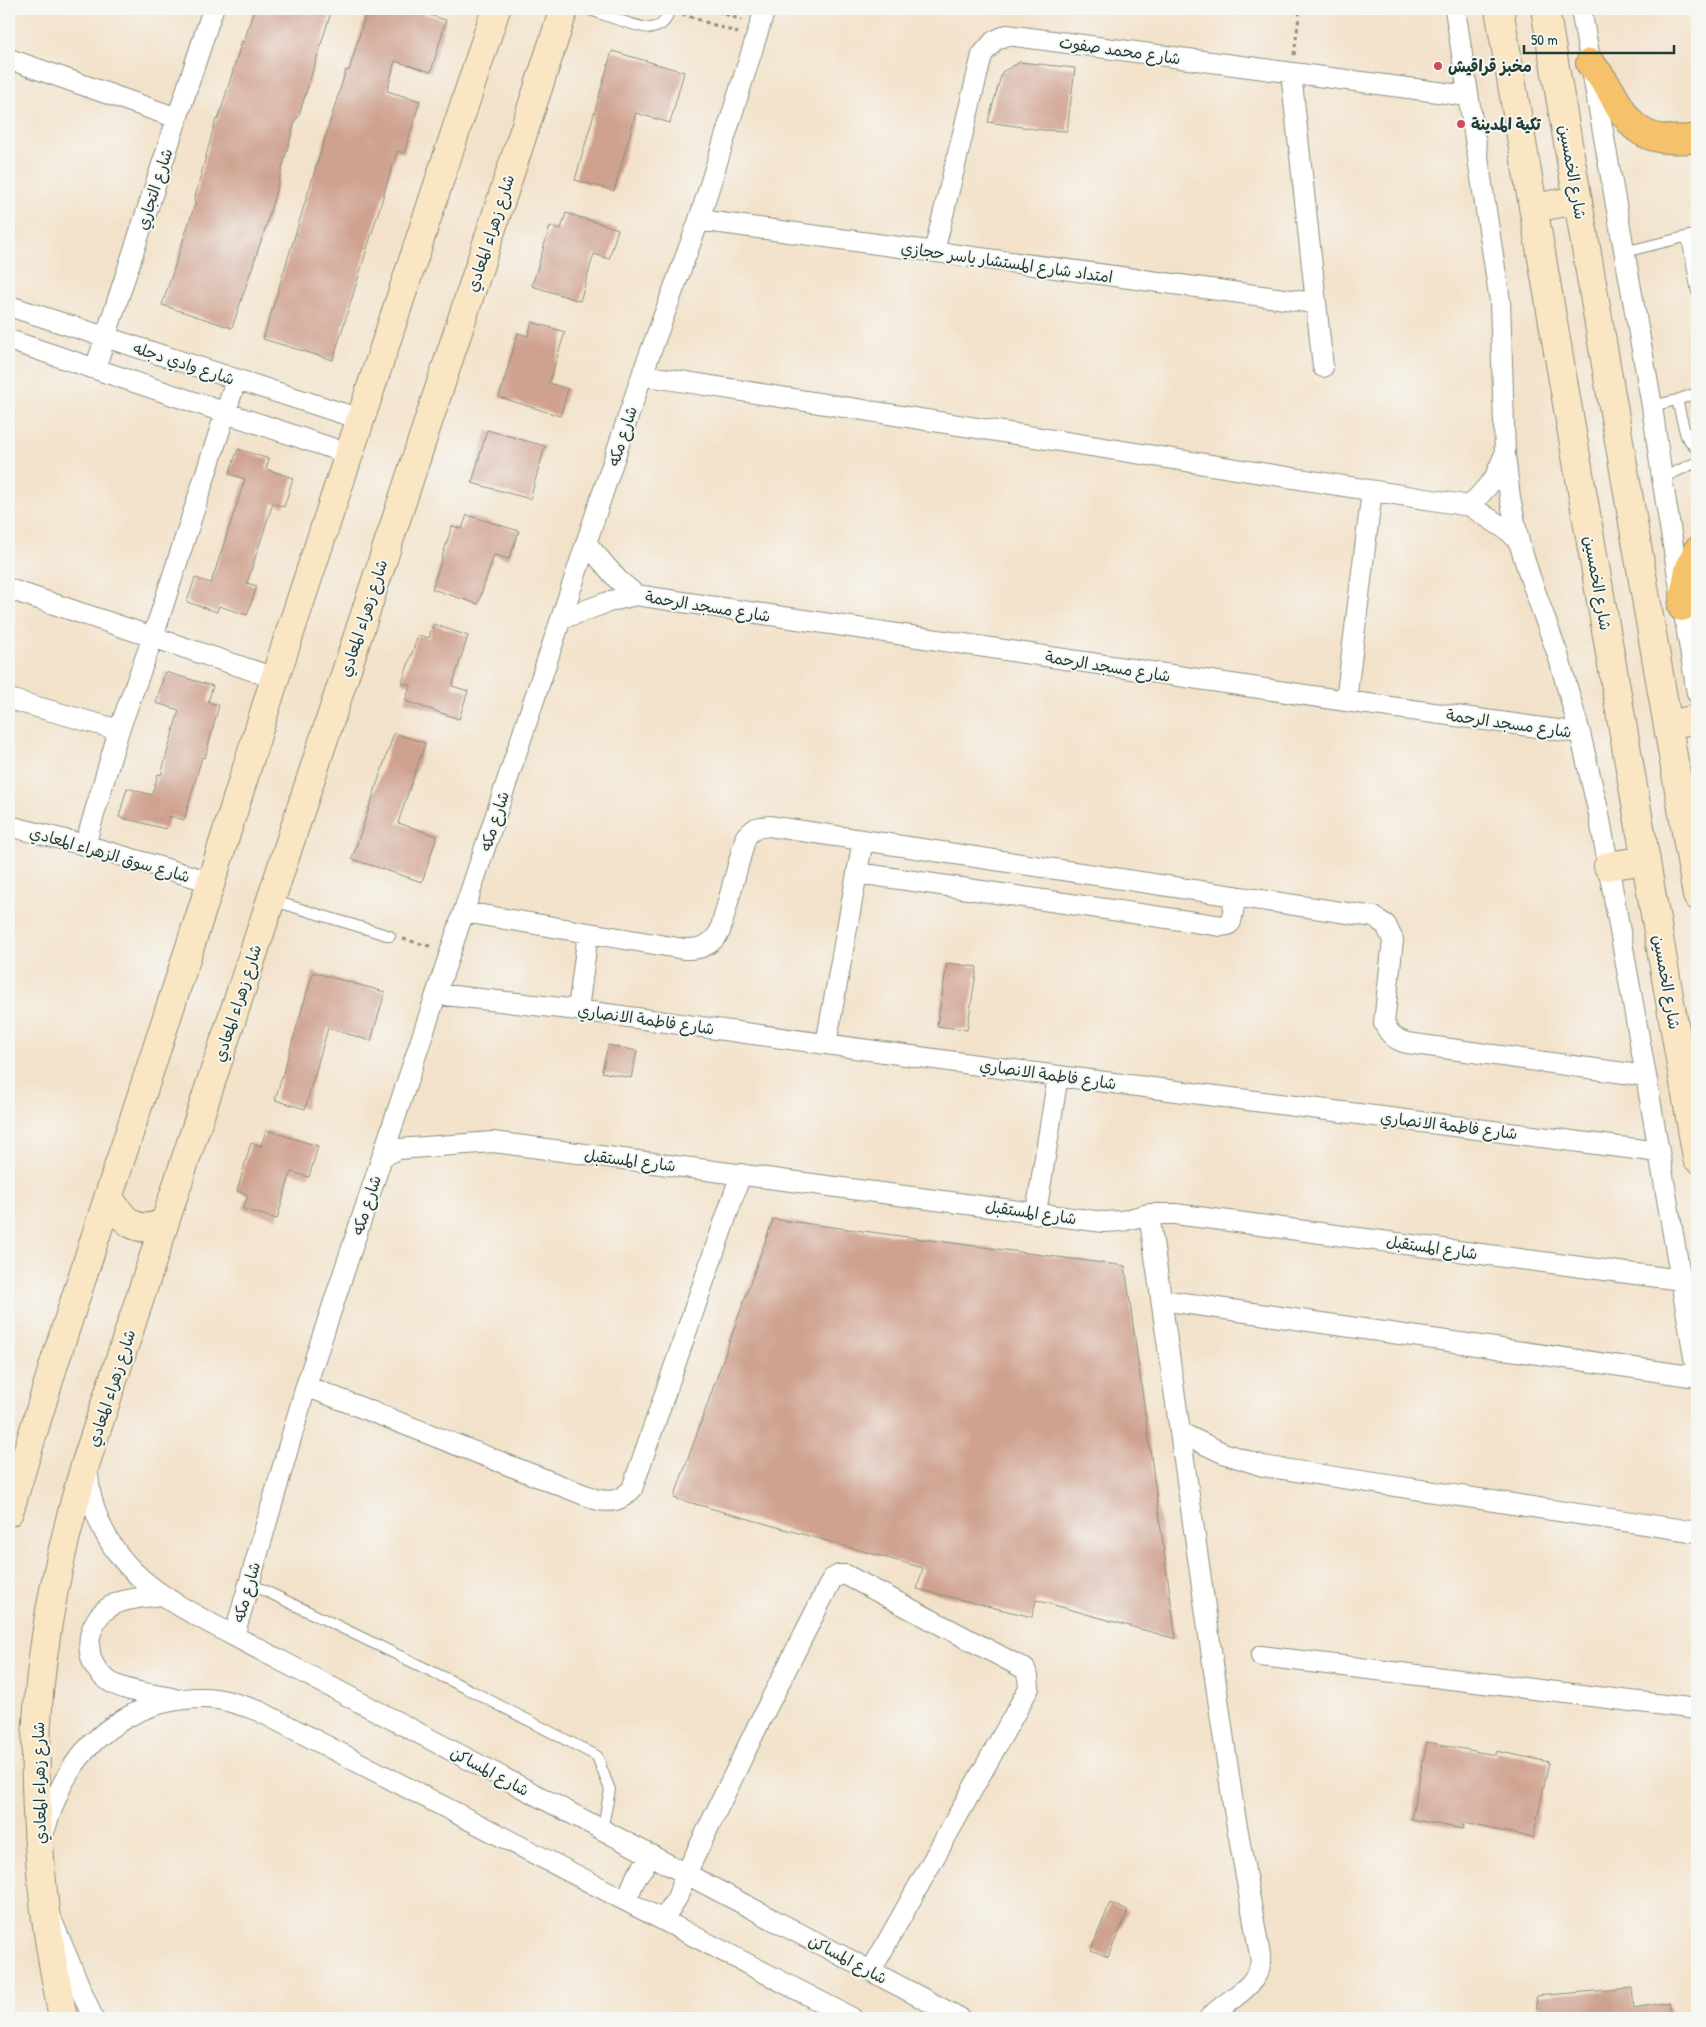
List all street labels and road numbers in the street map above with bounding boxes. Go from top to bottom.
street label: شارع محمد صفوت [1058,31,1182,70]
street label: شارع الخمسين [1553,123,1592,221]
street label: شارع التجاري [130,145,178,233]
street label: شارع زهراء المعادي [461,171,520,295]
street label: امتداد شارع المستشار ياسر حجازي [899,236,1114,289]
street label: شارع وادي دجله [130,336,238,391]
street label: شارع مكه [602,403,643,469]
street label: شارع الخمسين [1578,534,1617,632]
street label: شارع زهراء المعادي [334,556,393,680]
street label: شارع مسجد الرحمة [644,585,772,628]
street label: شارع مسجد الرحمة [1044,645,1172,688]
street label: شارع مسجد الرحمة [1445,703,1573,744]
street label: شارع مكه [474,788,515,854]
street label: شارع سوق الزهراء المعادي [27,821,193,888]
street label: شارع الخمسين [1647,933,1686,1031]
street label: شارع زهراء المعادي [208,941,267,1065]
street label: شارع فاطمة الانصاري [576,999,716,1040]
street label: شارع فاطمة الانصاري [978,1054,1118,1095]
street label: شارع فاطمة الانصاري [1379,1106,1519,1145]
street label: شارع المستقبل [583,1143,677,1178]
street label: شارع مكه [346,1172,387,1238]
street label: شارع المستقبل [984,1195,1078,1230]
street label: شارع المستقبل [1385,1230,1479,1265]
street label: شارع زهراء المعادي [82,1326,141,1450]
street label: شارع مكه [227,1559,266,1625]
street label: شارع زهراء المعادي [27,1722,52,1844]
street label: شارع المساكن [446,1741,533,1802]
street label: شارع المساكن [804,1929,891,1990]

